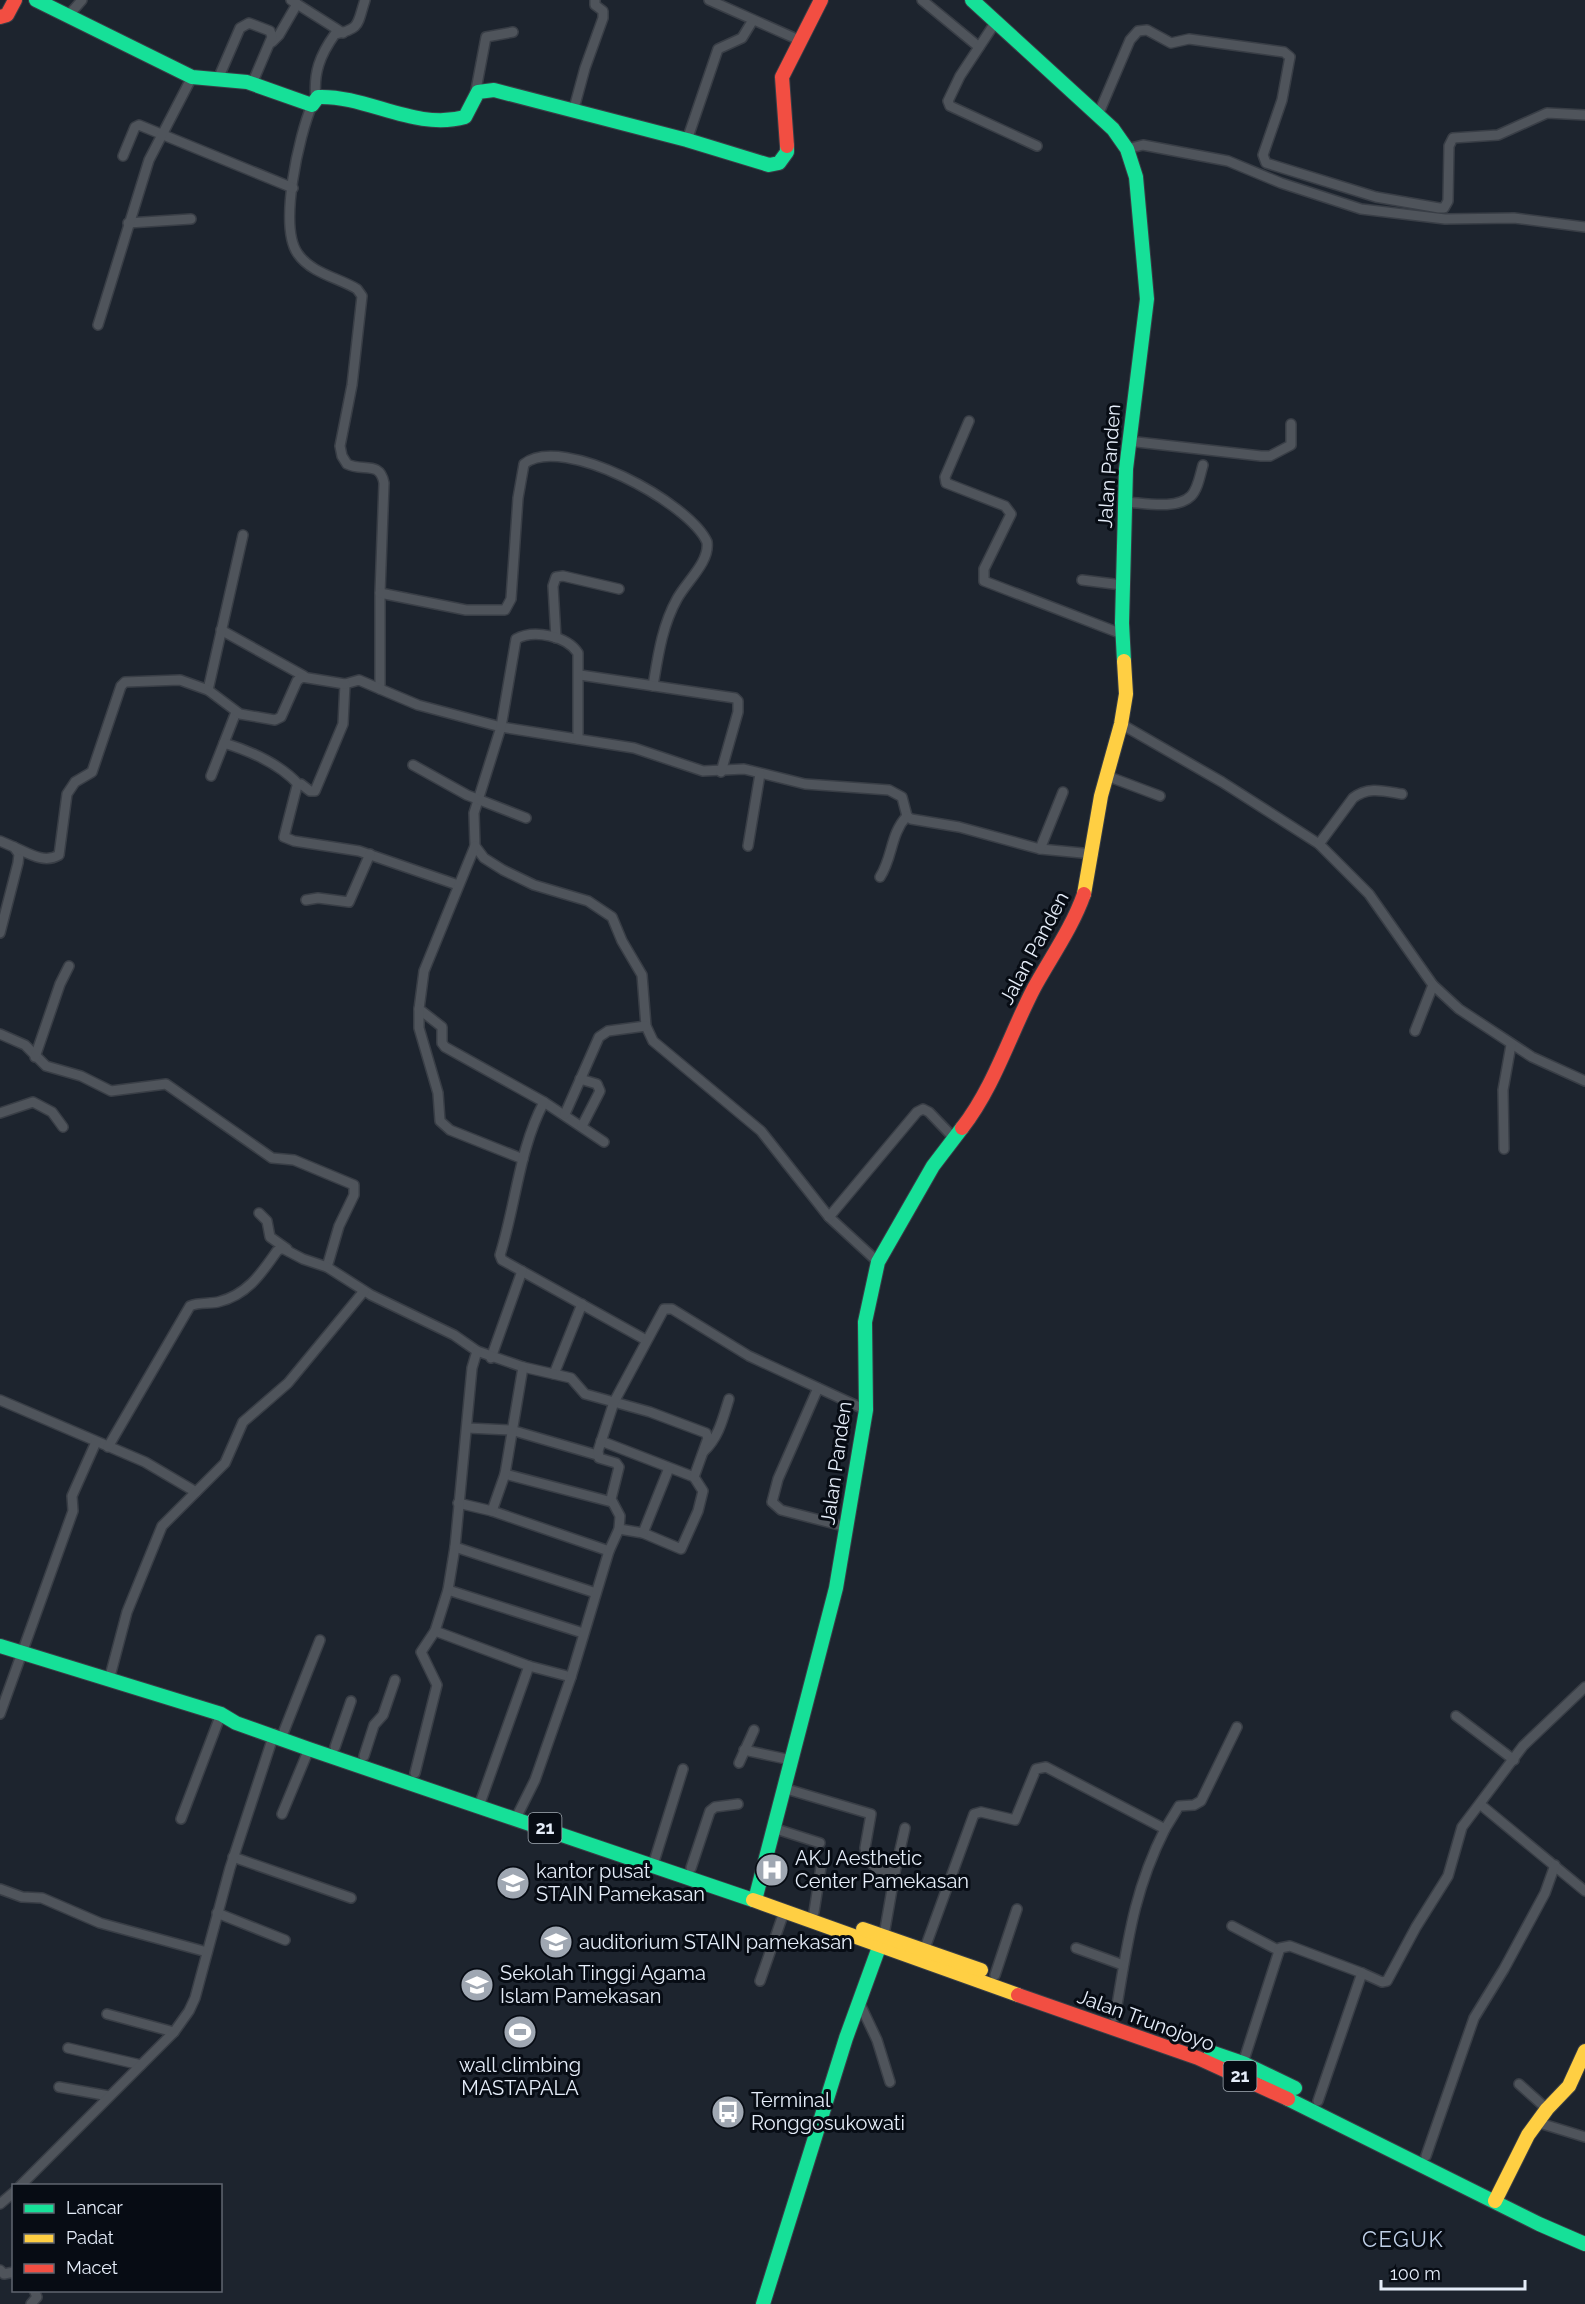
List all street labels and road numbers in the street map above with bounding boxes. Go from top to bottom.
street label: Jalan Panden [1093,403,1125,529]
street label: Jalan Panden [994,888,1074,1008]
street label: Jalan Panden [815,1400,857,1526]
road number: 21 [528,1813,562,1843]
street label: Jalan Trunojoyo [1074,1984,1218,2056]
road number: 21 [1224,2061,1256,2091]

